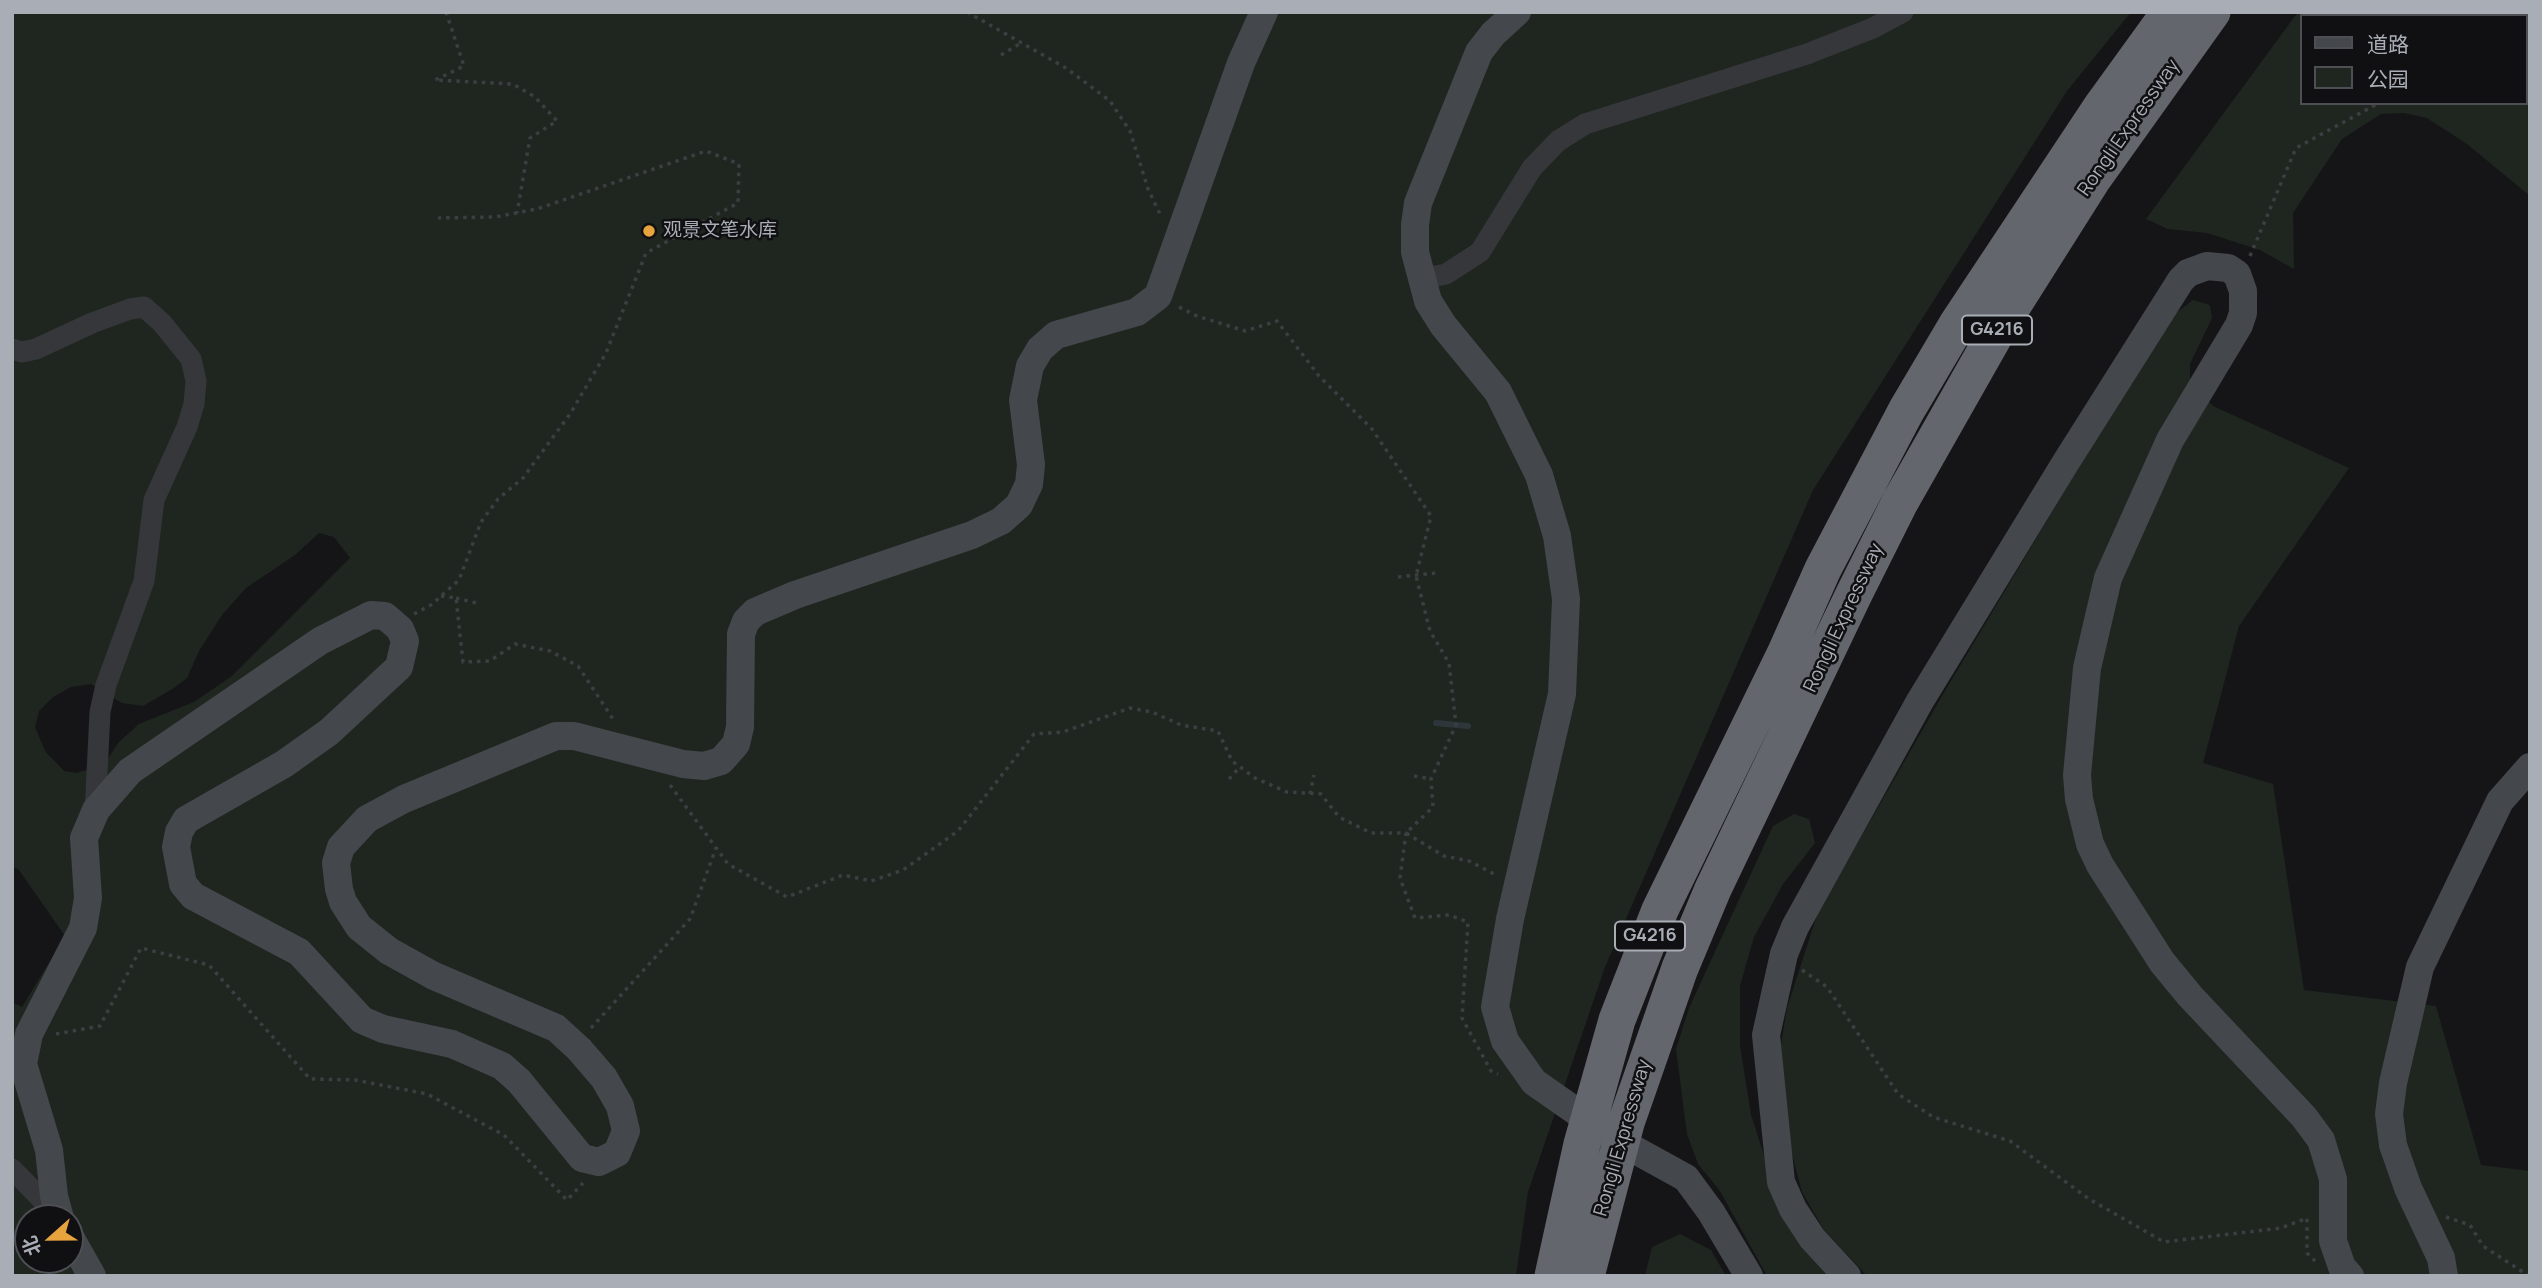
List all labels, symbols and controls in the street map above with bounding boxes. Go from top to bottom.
legend [2300,14,2528,105]
text: 道路 [2367,30,2409,58]
street label: Rongli Expressway [2073,55,2185,201]
text: 公园 [2367,65,2409,93]
place label: 观景文笔水库 [663,220,777,242]
marker: 观景文笔水库 [641,223,657,239]
road number: G4216 [1962,316,2032,344]
street label: Rongli Expressway [1799,540,1889,696]
road number: G4216 [1615,922,1685,951]
street label: Rongli Expressway [1590,1057,1656,1219]
north arrow [14,1204,84,1274]
text: 北 [16,1232,47,1259]

